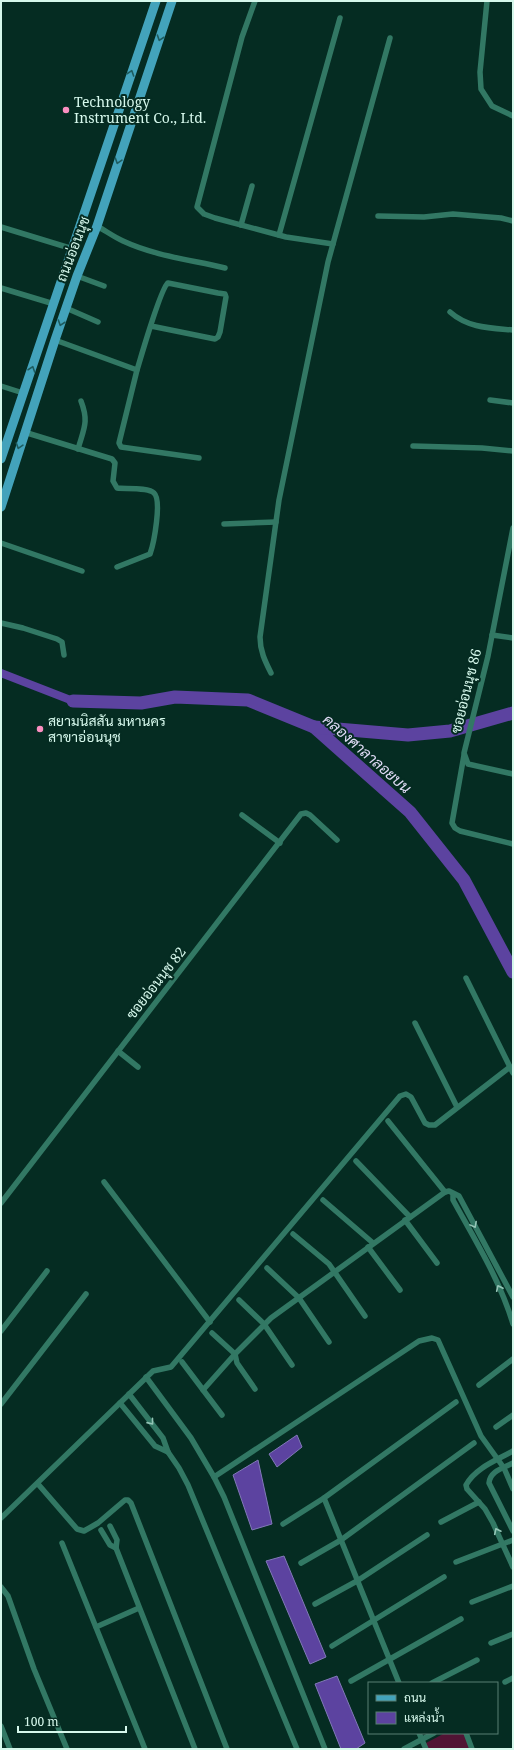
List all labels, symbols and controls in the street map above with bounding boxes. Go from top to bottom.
one-way arrow [156,34,165,41]
one-way arrow [126,70,135,77]
place label: Technology Instrument Co., Ltd. [74,92,206,127]
marker: Technology Instrument Co., Ltd. [61,105,71,115]
one-way arrow [114,157,123,164]
street label: ถนนอ่อนนุช [51,213,95,285]
one-way arrow [57,319,65,326]
one-way arrow [27,365,35,372]
one-way arrow [16,443,24,450]
street label: ซอยอ่อนนุช 86 [446,646,486,736]
water label: คลองศาลาลอยบน [319,709,416,797]
place label: สยามนิสสัน มหานคร สาขาอ่อนนุช [48,711,166,747]
marker: สยามนิสสัน มหานคร สาขาอ่อนนุช [35,724,45,734]
street label: ซอยอ่อนนุช 82 [121,943,191,1023]
one-way arrow [470,1221,477,1228]
one-way arrow [496,1284,504,1292]
one-way arrow [146,1418,153,1425]
one-way arrow [494,1528,502,1536]
legend [368,1682,498,1734]
text: ถนน [404,1689,427,1706]
text: แหล่งน้ำ [404,1707,444,1726]
scale bar [18,1708,126,1734]
text: 100 m [24,1713,59,1730]

